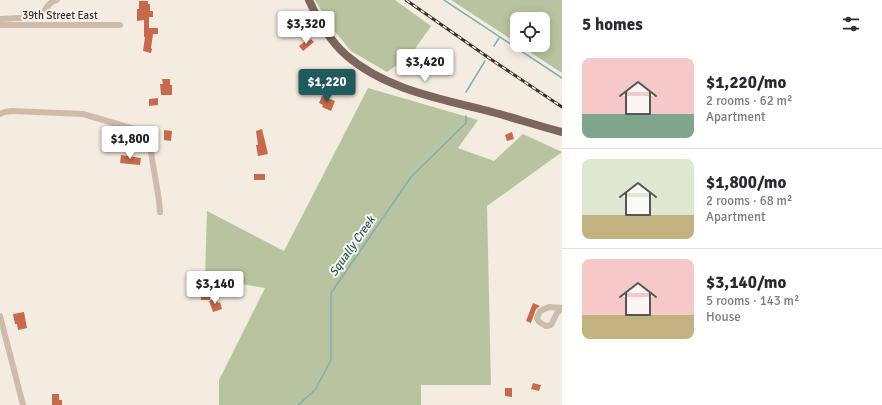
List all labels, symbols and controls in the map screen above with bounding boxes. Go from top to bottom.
street label: 39th Street East [22,9,98,22]
pin: $3,320 [273,11,339,45]
map controls [510,12,550,52]
button: locate [510,12,550,52]
icon: filters [840,13,862,35]
text: 5 homes [582,14,643,35]
text: $3,320 [287,16,325,32]
pin: $3,420 [392,49,458,83]
text: $3,420 [406,54,444,70]
pin: $1,220 [294,69,360,103]
text: $1,220/mo [706,72,786,93]
text: $1,220 [308,74,346,90]
icon: home [614,74,662,122]
text: 2 rooms · 62 m² [706,93,792,109]
text: Apartment [706,109,766,125]
pin: $1,800 [97,126,163,160]
text: $1,800 [111,131,149,147]
text: $1,800/mo [706,172,786,193]
icon: home [614,175,662,223]
text: 2 rooms · 68 m² [706,193,792,209]
text: Apartment [706,209,766,225]
water label: Squally Creek [326,212,379,279]
pin: $3,140 [182,271,248,305]
text: $3,140/mo [706,272,786,293]
icon: home [614,275,662,323]
text: $3,140 [196,276,234,292]
text: 5 rooms · 143 m² [706,293,799,309]
text: House [706,309,741,325]

